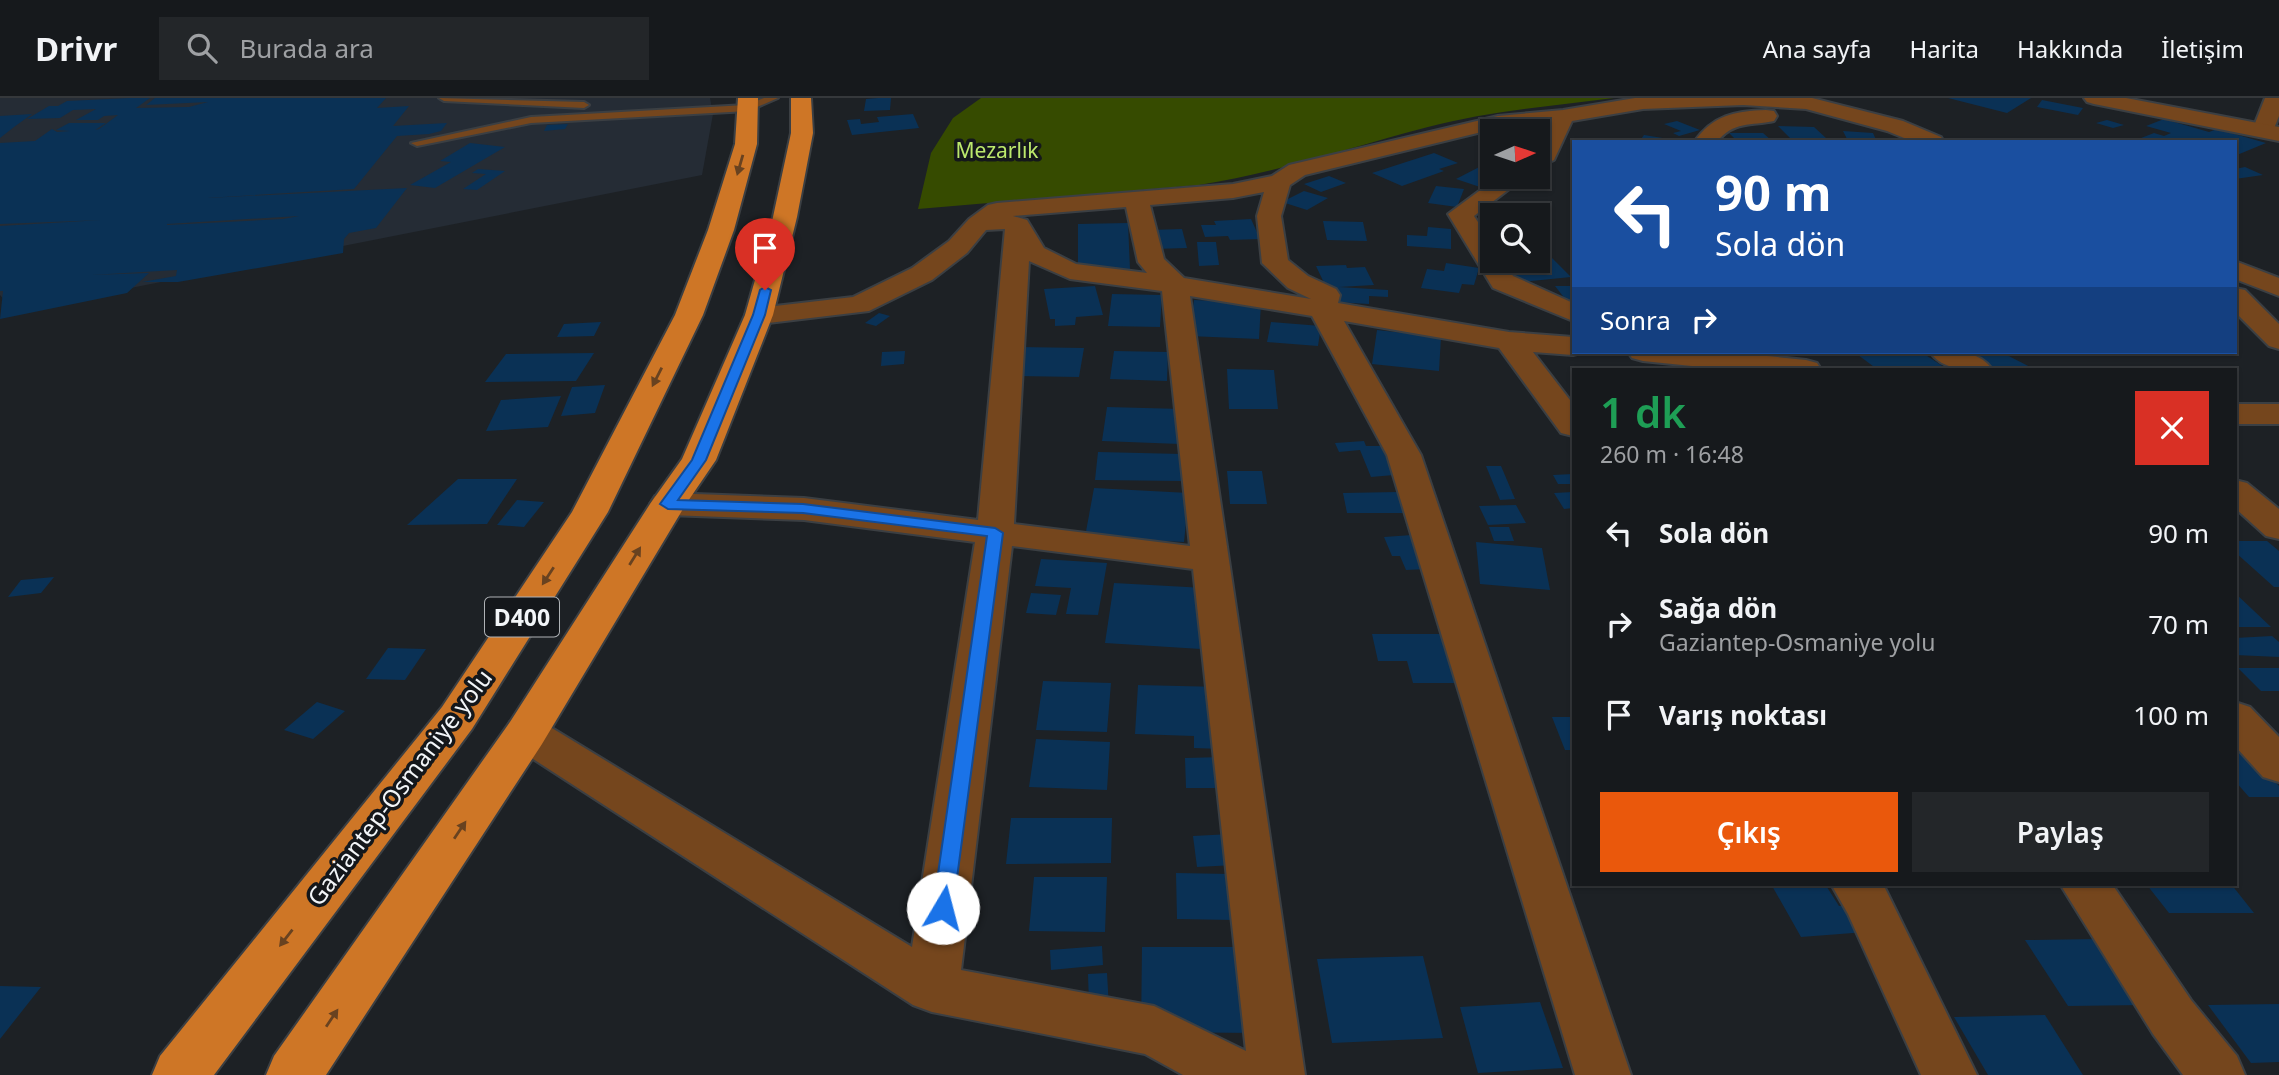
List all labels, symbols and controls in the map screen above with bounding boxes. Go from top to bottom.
search box [159,17,649,80]
text: Drivr [35,26,117,71]
icon: search [183,29,221,67]
text: Burada ara [239,30,374,66]
text: Ana sayfa [1763,32,1872,65]
text: Harita [1910,32,1979,65]
text: Hakkında [2017,32,2123,65]
text: İletişim [2161,32,2244,65]
north arrow [1480,119,1550,189]
map controls [1480,119,1550,273]
park label: Mezarlık [955,136,1039,164]
one-way arrow [735,155,745,176]
text: 90 m [1715,159,1832,225]
icon: left [1600,168,1691,259]
button: search [1480,203,1550,273]
pin [735,218,795,290]
text: Sola dön [1715,222,1845,265]
icon: arrive [746,229,784,267]
icon: right [1685,301,1723,339]
text: Sonra [1600,302,1671,338]
one-way arrow [652,367,663,387]
text: 1 dk [1600,383,1686,440]
button: close [2135,391,2209,465]
text: 260 m · 16:48 [1600,438,1744,470]
icon: left [1600,514,1638,552]
text: Sola dön [1659,515,1769,551]
text: 90 m [2148,515,2209,551]
one-way arrow [629,546,642,566]
one-way arrow [541,567,555,585]
text: Sağa dön [1659,590,1777,626]
road number: D400 [485,597,559,636]
icon: right [1600,605,1638,643]
text: 70 m [2148,606,2209,642]
text: Gaziantep-Osmaniye yolu [1659,626,1935,658]
street label: Gaziantep-Osmaniye yolu [299,662,499,912]
icon: arrive [1600,696,1638,734]
text: Varış noktası [1659,697,1827,733]
text: 100 m [2133,697,2209,733]
button: Çıkış [1600,792,1898,872]
button: Paylaş [1912,792,2209,872]
one-way arrow [453,821,467,839]
position arrow [906,871,980,945]
one-way arrow [278,929,293,947]
one-way arrow [325,1009,338,1028]

